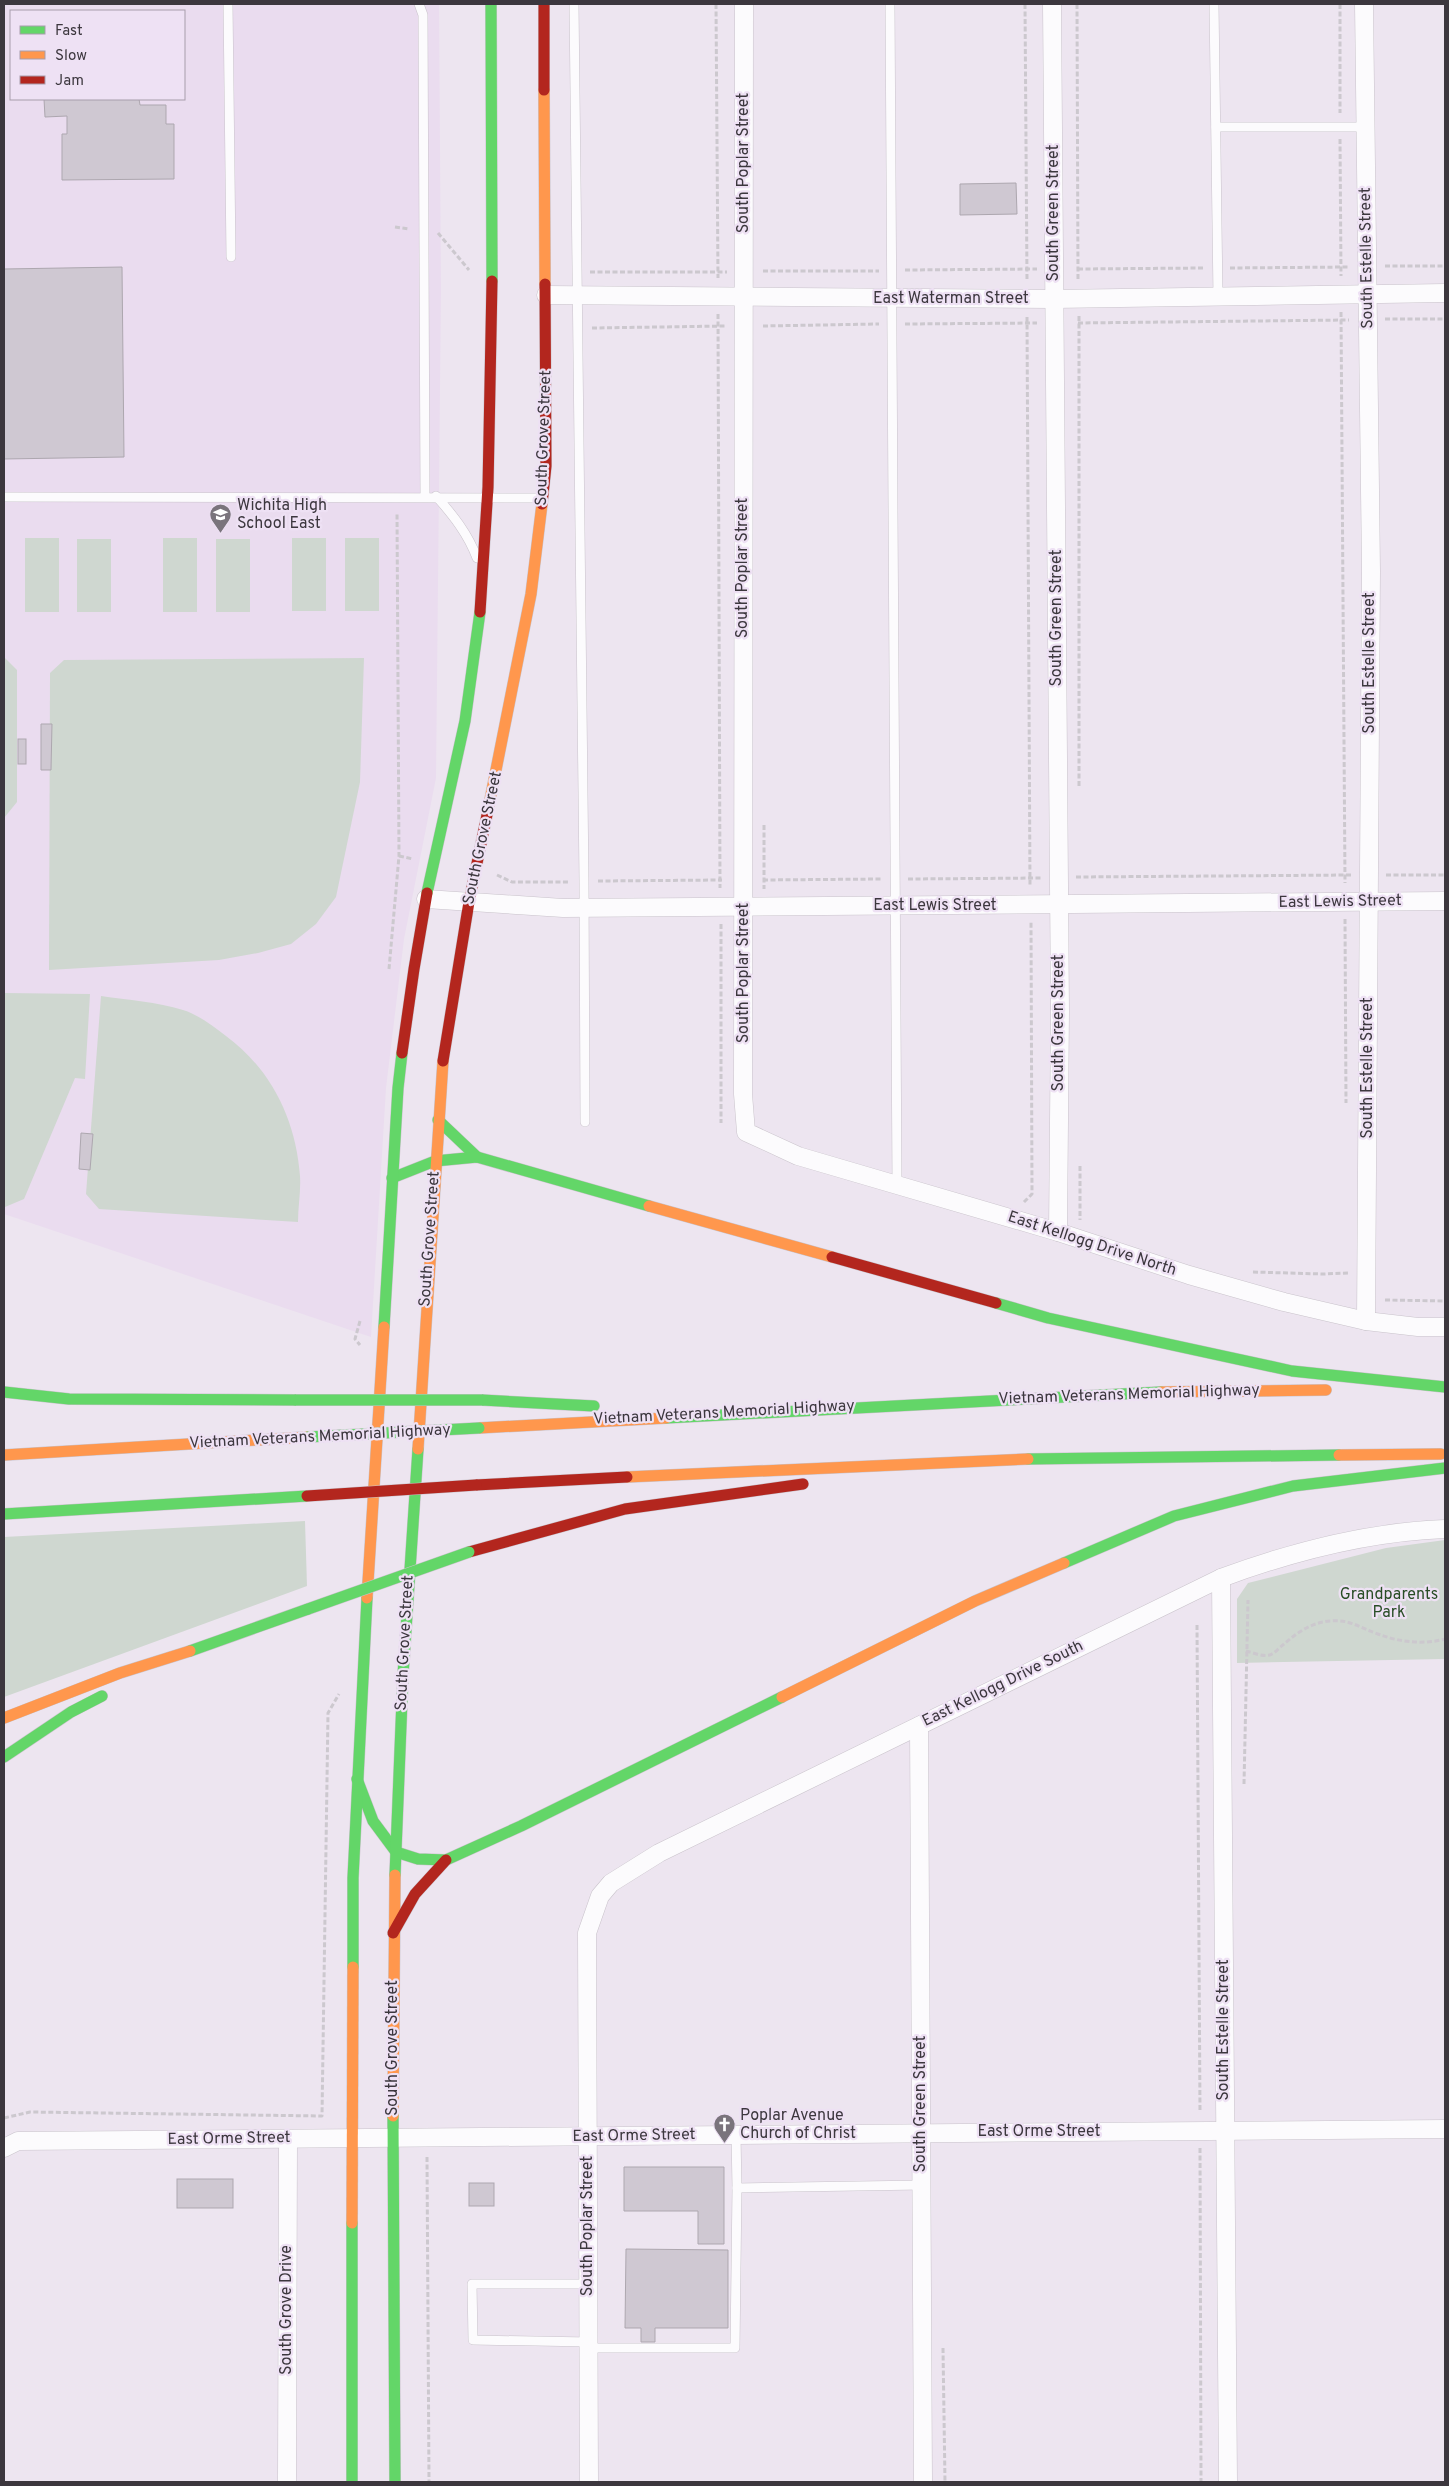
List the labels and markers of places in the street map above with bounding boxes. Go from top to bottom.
place label: Wichita High School East [237,496,327,534]
school or university icon: Wichita High School East [209,503,233,534]
place label: Poplar Avenue Church of Christ [740,2106,856,2144]
church icon: Poplar Avenue Church of Christ [712,2113,736,2144]

